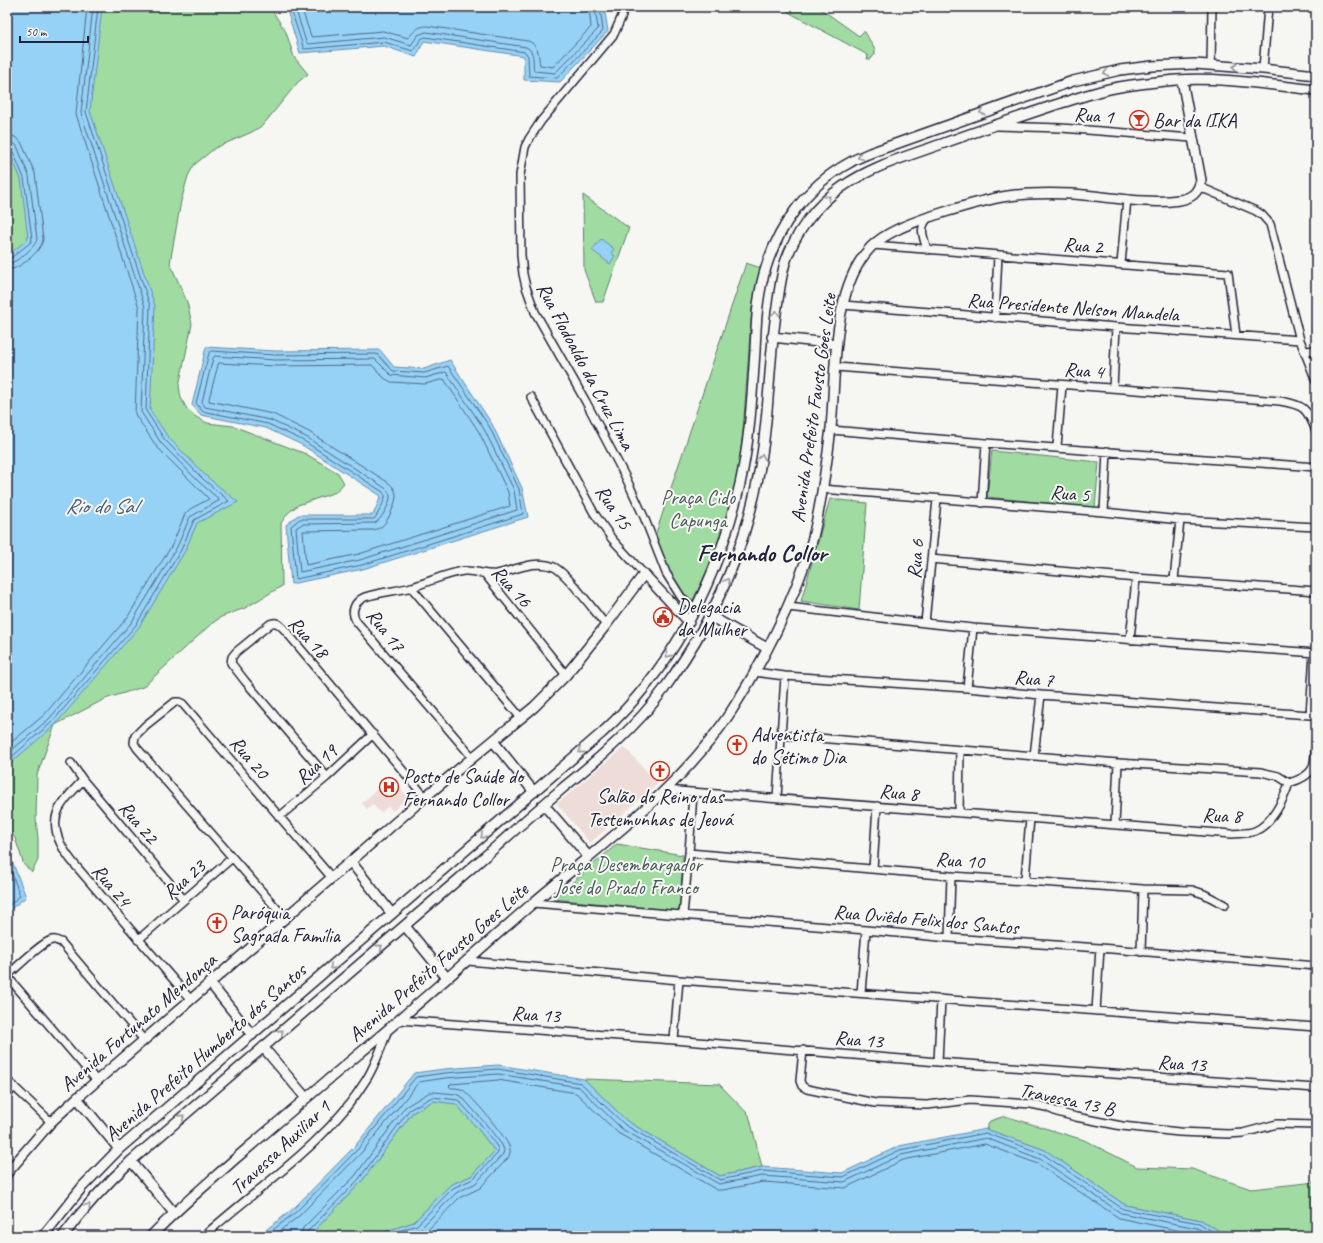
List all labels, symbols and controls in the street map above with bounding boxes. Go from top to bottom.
scale bar [20,18,88,44]
text: 50 m [26,24,48,40]
one-way arrow [1232,62,1238,71]
one-way arrow [1103,69,1109,77]
street label: Rua 1 [1073,102,1115,129]
one-way arrow [979,108,986,116]
place label: Bar da lIKA [1153,108,1237,133]
bar icon: Bar da lIKA [1128,109,1150,131]
one-way arrow [857,152,865,160]
one-way arrow [823,195,831,203]
street label: Rua 2 [1062,232,1105,259]
street label: Rua Flodoaldo da Cruz Lima [531,278,641,455]
street label: Rua Presidente Nelson Mandela [966,288,1182,328]
street label: Avenida Prefeito Fausto Goes Leite [785,291,842,524]
one-way arrow [771,310,780,316]
street label: Rua 4 [1063,357,1106,384]
one-way arrow [757,453,766,460]
street label: Rua 5 [1049,479,1092,508]
street label: Rua 15 [590,480,638,535]
park label: Praça Cido Capunga [661,485,736,533]
water label: Rio do Sal [65,493,143,519]
street label: Rua 6 [901,537,930,580]
district label: Fernando Collor [697,538,829,568]
street label: Rua 16 [486,560,538,613]
one-way arrow [722,578,730,585]
place label: Delegacia da Mulher [677,594,748,642]
street label: Rua 17 [361,604,411,658]
public building icon: Delegacia da Mulher [652,606,674,628]
street label: Rua 18 [283,611,336,665]
one-way arrow [665,651,673,658]
street label: Rua 7 [1013,664,1056,693]
place label: Adventista do Sétimo Dia [751,722,847,770]
street label: Rua 20 [224,731,276,785]
church icon: Adventista do Sétimo Dia [726,734,748,756]
street label: Rua 19 [290,738,344,790]
one-way arrow [578,746,586,753]
church icon: Salão do Reino das Testemunhas de Jeová [649,760,671,782]
place label: Posto de Saúde do Fernando Collor [403,764,525,812]
hospital icon: Posto de Saúde do Fernando Collor [378,776,400,798]
street label: Rua 8 [878,778,922,807]
place label: Salão do Reino das Testemunhas de Jeová [587,784,735,832]
street label: Rua 22 [113,796,165,850]
street label: Rua 8 [1202,802,1244,829]
one-way arrow [480,831,488,839]
street label: Rua 10 [935,846,987,875]
park label: Praça Desembargador José do Prado Franco [550,852,703,900]
street label: Rua 23 [158,853,212,905]
street label: Rua 24 [86,859,138,913]
street label: Avenida Prefeito Fausto Goes Leite [343,876,535,1047]
street label: Rua Oviêdo Felix dos Santos [833,899,1022,940]
place label: Paróquia Sagrada Família [231,900,342,948]
church icon: Paróquia Sagrada Família [206,912,228,934]
one-way arrow [375,945,382,952]
street label: Avenida Fortunato Mendonça [55,947,223,1097]
street label: Avenida Prefeito Humberto dos Santos [99,957,313,1147]
one-way arrow [329,962,336,969]
street label: Rua 13 [511,1000,563,1029]
street label: Rua 13 [834,1025,886,1054]
one-way arrow [276,1029,284,1036]
street label: Rua 13 [1157,1049,1209,1078]
street label: Travessa 13 B [1017,1077,1118,1122]
street label: Travessa Auxiliar 1 [225,1094,336,1200]
one-way arrow [178,1114,185,1121]
one-way arrow [83,1203,91,1211]

